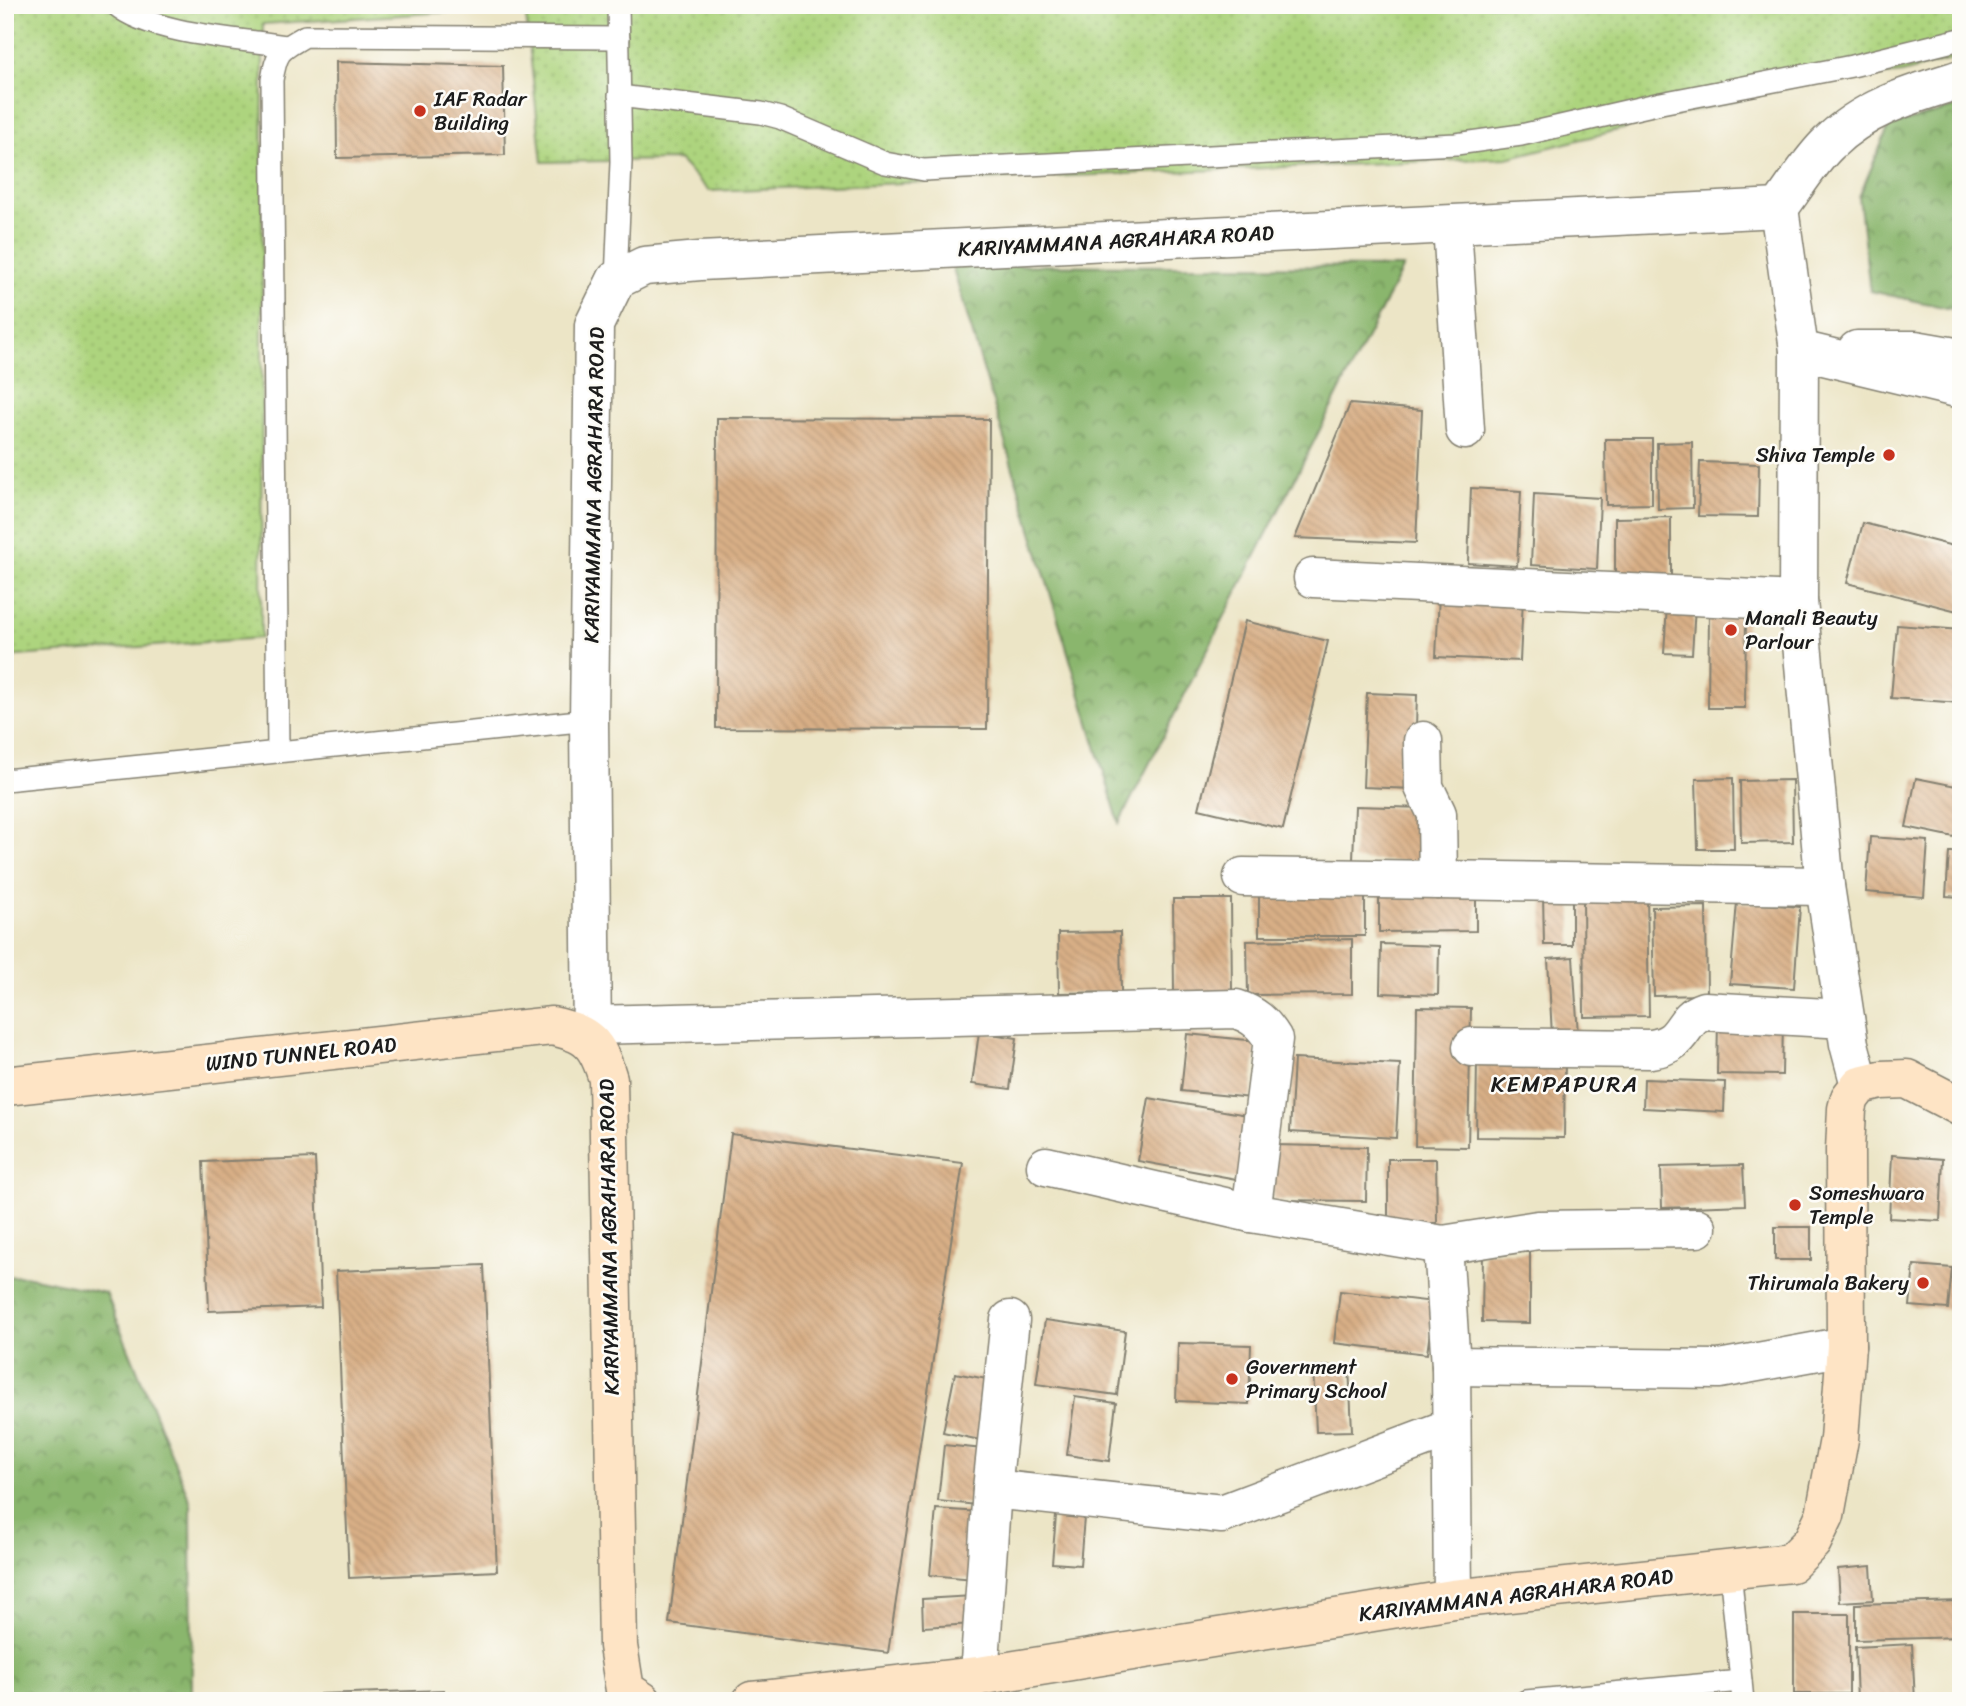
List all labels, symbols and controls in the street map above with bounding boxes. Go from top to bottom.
place label: IAF Radar Building [433,80,528,142]
marker: IAF Radar Building [412,103,428,119]
street label: KARIYAMMANA AGRAHARA ROAD [957,214,1275,268]
street label: KARIYAMMANA AGRAHARA ROAD [572,326,616,644]
place label: Shiva Temple [1756,436,1875,474]
marker: Shiva Temple [1881,447,1897,463]
place label: Manali Beauty Parlour [1745,599,1878,661]
marker: Manali Beauty Parlour [1723,622,1739,638]
street label: WIND TUNNEL ROAD [204,1025,399,1083]
district label: KEMPAPURA [1491,1064,1639,1105]
street label: KARIYAMMANA AGRAHARA ROAD [587,1078,631,1396]
place label: Someshwara Temple [1809,1174,1925,1236]
marker: Someshwara Temple [1787,1197,1803,1213]
place label: Thirumala Bakery [1747,1264,1909,1302]
marker: Thirumala Bakery [1915,1275,1931,1291]
place label: Government Primary School [1246,1348,1388,1410]
marker: Government Primary School [1224,1371,1240,1387]
street label: KARIYAMMANA AGRAHARA ROAD [1357,1557,1676,1633]

